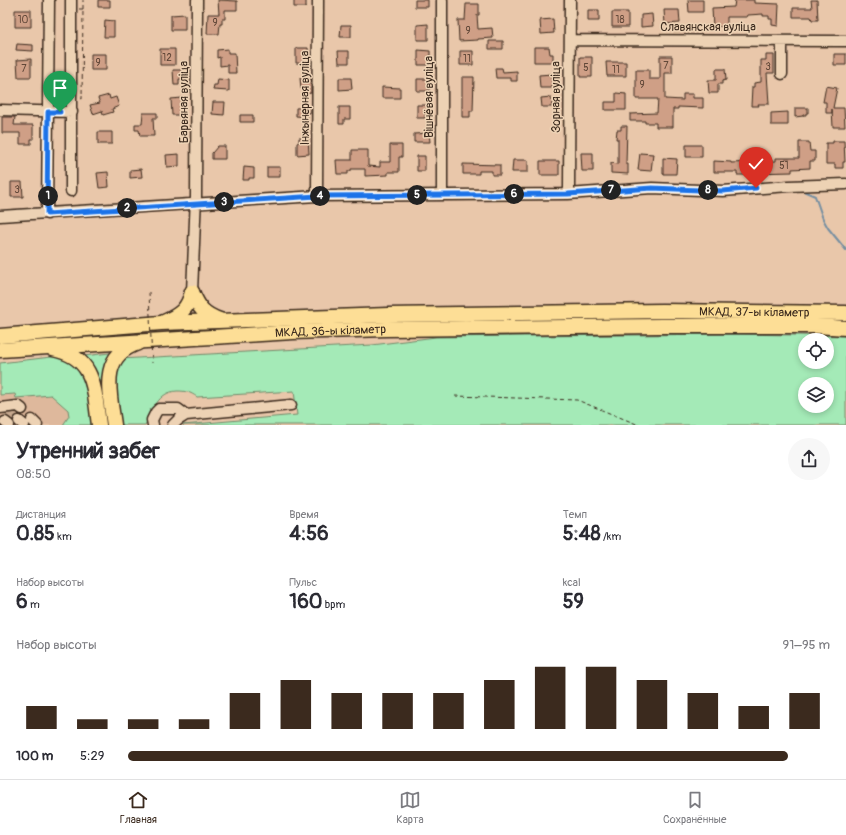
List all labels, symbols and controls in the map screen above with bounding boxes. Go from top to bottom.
house number: 10 [18,14,29,26]
house number: 18 [616,14,624,26]
house number: 9 [212,17,218,29]
street label: Славянская вуліца [660,20,756,35]
house number: 9 [465,25,471,37]
street label: Інжынерная вуліца [298,50,313,145]
house number: 12 [162,52,172,64]
house number: 11 [463,53,471,65]
street label: Вішнёвая вуліца [422,55,437,138]
house number: 9 [95,57,101,69]
street label: Барвяная вуліца [177,60,192,143]
house number: 7 [663,60,669,72]
street label: Зорная вуліца [549,61,564,133]
house number: 3 [765,61,771,73]
house number: 5 [583,62,589,74]
house number: 7 [21,63,27,75]
house number: 11 [612,64,620,76]
pin [43,71,77,112]
icon: arrive [49,77,71,99]
house number: 9 [639,79,645,91]
pin [739,147,773,188]
icon: check [745,153,767,175]
house number: 51 [779,160,789,172]
pin: 7 [601,180,621,200]
pin: 8 [698,180,718,200]
text: 7 [608,183,614,196]
text: 8 [705,183,711,196]
house number: 3 [14,184,20,196]
pin: 6 [504,184,524,204]
pin: 5 [407,185,427,205]
pin: 1 [38,186,58,206]
pin: 4 [310,186,330,206]
text: 6 [511,187,517,200]
text: 5 [414,188,420,201]
text: 1 [46,189,50,202]
text: 4 [317,189,323,202]
pin: 3 [214,192,234,212]
text: 3 [221,195,227,208]
pin: 2 [117,198,137,218]
text: 2 [124,201,130,214]
street label: МКАД, 37-ы кіламетр [699,304,810,321]
street label: МКАД, 36-ы кіламетр [274,322,387,341]
map controls [798,333,834,413]
button: locate [798,333,834,369]
button: layers [798,377,834,413]
text: Утренний забег [16,437,160,465]
button: share [788,438,830,480]
text: 08:50 [16,466,51,482]
text: Дистанция [16,508,66,521]
text: Время [289,508,319,521]
text: Темп [563,508,587,521]
text: 0.85 [16,521,55,546]
text: 4:56 [289,521,329,546]
text: 5:48 [563,521,601,546]
text: km [55,530,72,543]
text: /km [601,530,621,543]
text: Набор высоты [16,576,84,589]
text: Пульс [289,576,317,589]
text: kcal [563,576,581,589]
text: 6 [16,589,28,614]
text: 160 [289,589,322,614]
text: 59 [563,589,584,614]
text: m [28,598,40,611]
text: bpm [322,598,345,611]
text: Набор высоты [16,637,97,653]
text: 91–95 m [782,637,830,653]
text: 100 m [16,748,53,764]
text: 5:29 [80,748,104,764]
tab: Главная [120,789,157,826]
tab: Карта [396,789,424,826]
tab: Сохранённые [663,789,726,826]

